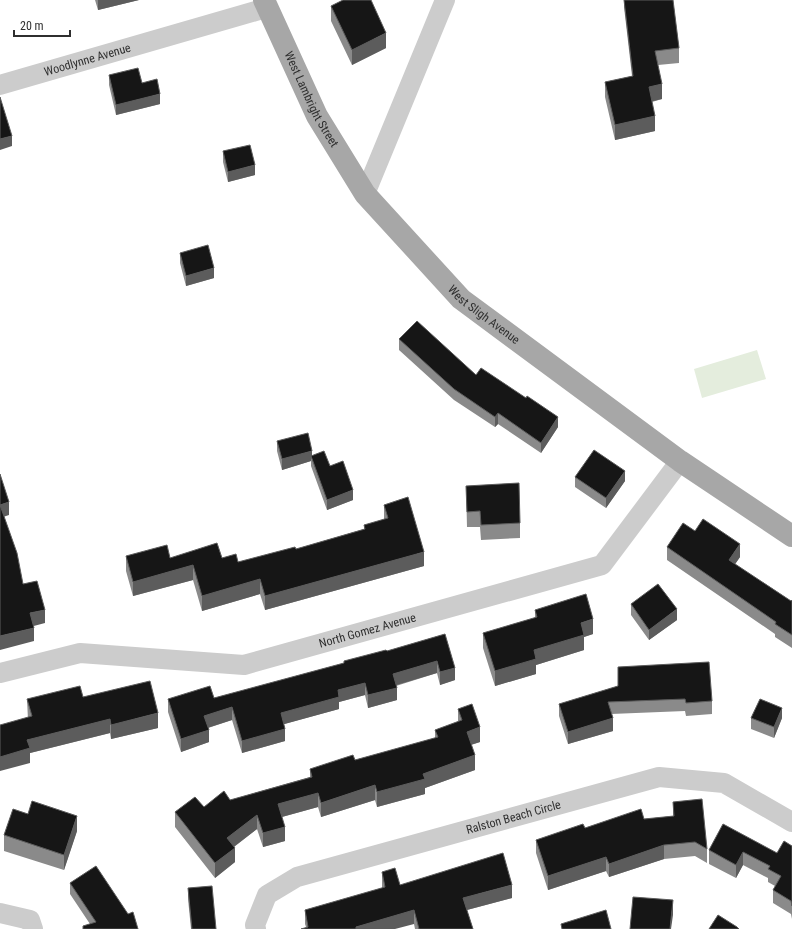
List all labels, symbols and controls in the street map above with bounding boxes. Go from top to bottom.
scale bar [14,12,70,38]
text: 20 m [20,19,44,33]
street label: Woodlynne Avenue [43,40,133,79]
street label: West Lambright Street [281,49,342,150]
street label: West Sligh Avenue [445,282,523,347]
street label: North Gomez Avenue [317,610,418,651]
street label: Ralston Beach Circle [465,797,563,837]

